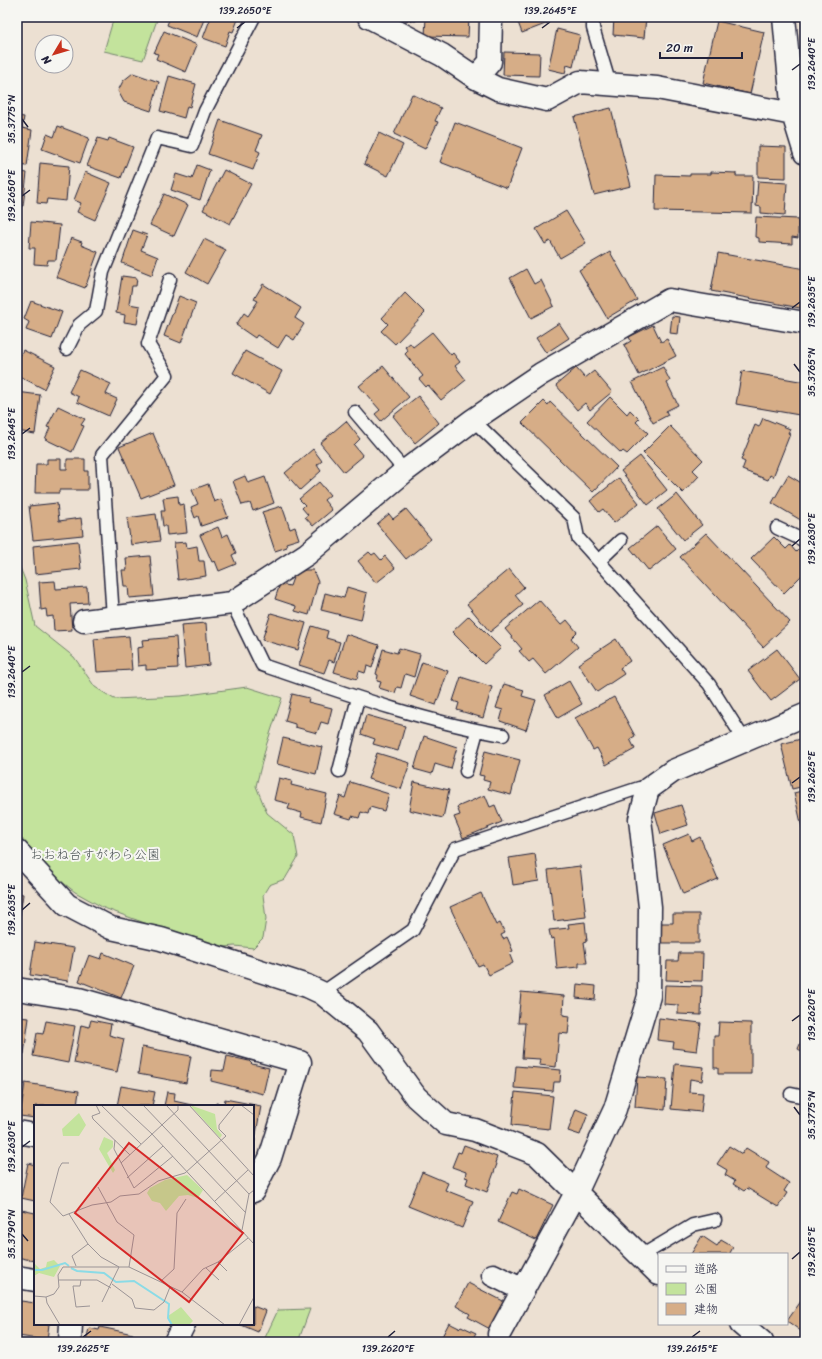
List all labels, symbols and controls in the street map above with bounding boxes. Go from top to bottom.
text: 139.2650°E [219,2,273,20]
text: 139.2645°E [524,2,578,20]
north arrow [34,34,74,74]
scale bar [660,34,742,60]
text: 139.2640°E [803,36,821,90]
text: 20 m [666,37,693,59]
text: N [36,51,57,69]
text: 35.3775°N [3,95,21,143]
text: 139.2650°E [3,168,21,222]
text: 139.2635°E [803,275,821,328]
text: 35.3765°N [803,348,821,396]
text: 139.2645°E [3,406,21,460]
text: 139.2630°E [803,512,821,565]
text: 139.2640°E [3,644,21,698]
text: 139.2625°E [803,750,821,803]
park label: おおね台すがわら公園 [30,843,160,866]
text: 139.2635°E [3,883,21,936]
text: 139.2620°E [803,987,821,1041]
text: 35.3775°N [803,1091,821,1139]
inset map [34,1105,254,1325]
text: 139.2630°E [3,1120,21,1173]
text: 35.3790°N [3,1209,21,1259]
text: 139.2615°E [803,1225,821,1277]
legend [658,1253,788,1325]
text: 道路 [694,1258,718,1280]
text: 公園 [694,1278,718,1300]
text: 建物 [694,1298,718,1320]
text: 139.2625°E [57,1340,110,1358]
text: 139.2620°E [362,1340,416,1358]
text: 139.2615°E [667,1340,719,1358]

